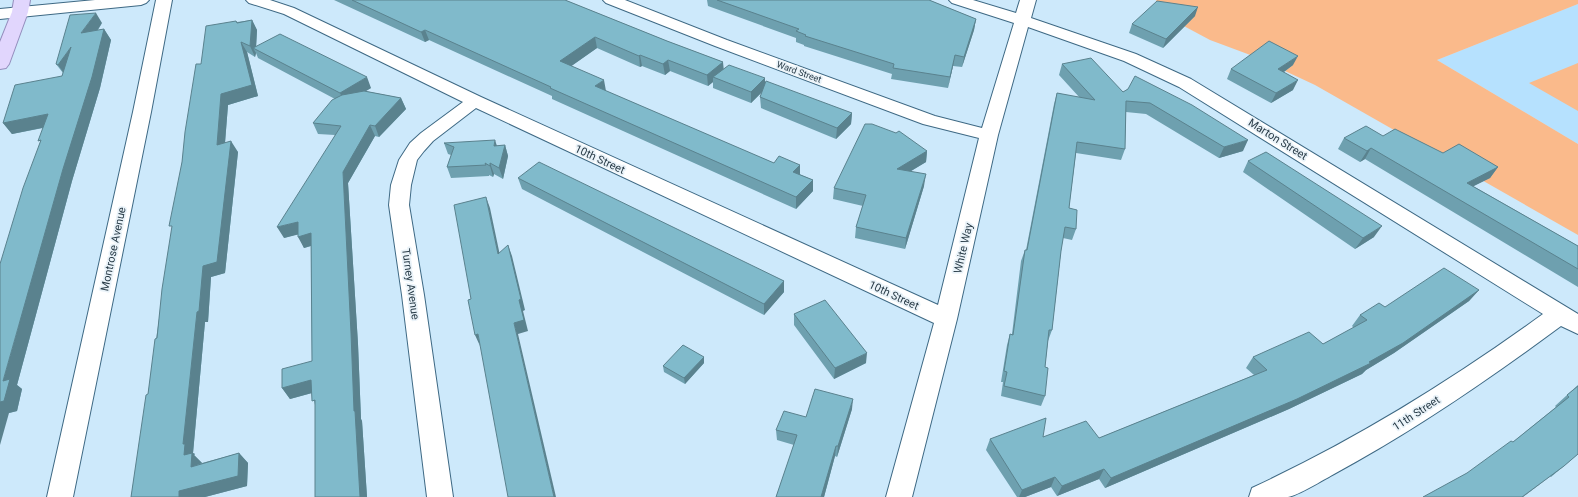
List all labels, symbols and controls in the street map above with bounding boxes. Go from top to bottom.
street label: Ward Street [775,59,823,85]
street label: Marton Street [1246,116,1310,163]
street label: 10th Street [573,142,627,177]
street label: Montrose Avenue [98,206,129,292]
street label: White Way [951,221,976,275]
street label: Turney Avenue [399,248,422,321]
street label: 10th Street [867,278,921,313]
street label: 11th Street [1390,393,1443,434]

